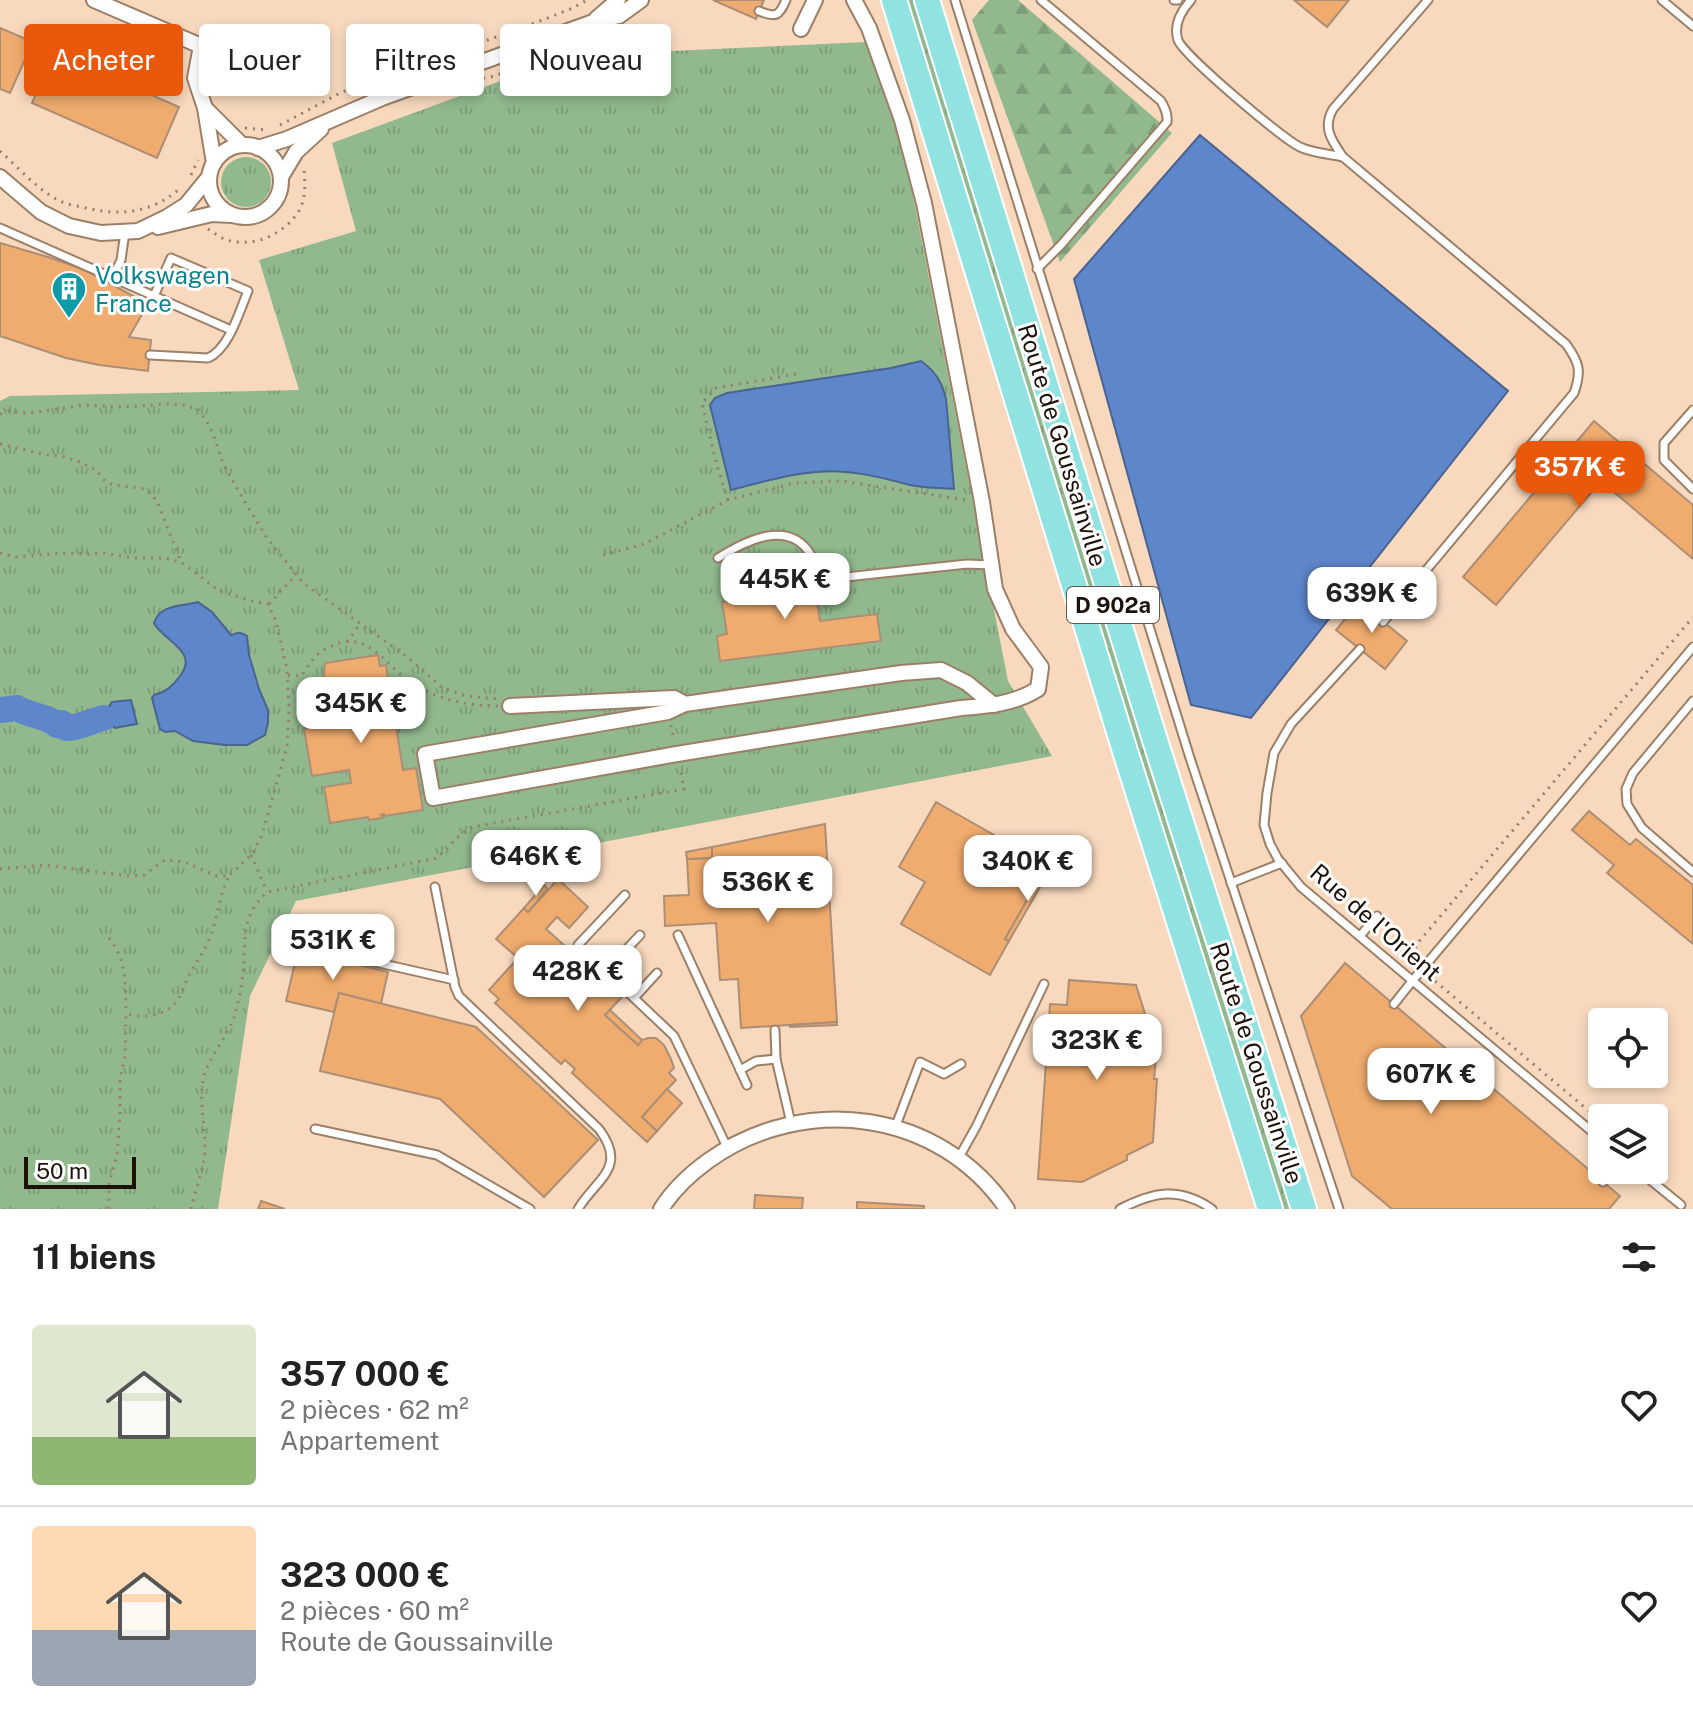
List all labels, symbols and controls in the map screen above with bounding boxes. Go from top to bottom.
chip: Acheter [24,24,183,96]
chip: Louer [199,24,330,96]
chip: Filtres [346,24,484,96]
chip: Nouveau [500,24,671,96]
place label: Volkswagen France [95,261,230,317]
building icon: Volkswagen France [50,270,88,320]
street label: Route de Goussainville [1013,320,1113,570]
pin: 357K € [1515,441,1645,509]
text: 357K € [1534,451,1626,482]
pin: 445K € [720,553,850,621]
text: 445K € [739,563,831,594]
pin: 639K € [1307,567,1437,635]
text: 639K € [1326,577,1418,608]
road number: D 902a [1067,587,1159,623]
pin: 345K € [296,677,426,745]
text: 345K € [315,687,407,718]
pin: 646K € [471,830,601,898]
pin: 340K € [963,835,1093,903]
text: 646K € [490,840,582,871]
text: 340K € [982,845,1074,876]
pin: 536K € [703,856,833,924]
street label: Rue de l'Orient [1305,858,1447,986]
text: 536K € [721,866,815,897]
pin: 531K € [268,914,398,982]
text: 531K € [289,924,377,955]
street label: Route de Goussainville [1205,939,1309,1187]
pin: 428K € [513,945,643,1013]
text: 428K € [532,955,624,986]
map controls [1588,1008,1668,1184]
button: locate [1588,1008,1668,1088]
pin: 323K € [1032,1014,1162,1082]
text: 323K € [1051,1024,1143,1055]
pin: 607K € [1366,1048,1496,1116]
text: 607K € [1385,1058,1477,1089]
button: layers [1588,1104,1668,1184]
scale bar [24,1153,136,1189]
text: 50 m [36,1158,88,1184]
icon: filters [1617,1235,1661,1279]
text: 11 biens [32,1237,156,1277]
text: 357 000 € [280,1354,450,1394]
icon: home [96,1357,192,1453]
icon: heart [1617,1383,1661,1427]
text: 2 pièces · 62 m² [280,1394,469,1425]
text: Appartement [280,1425,440,1456]
text: 323 000 € [280,1555,450,1595]
icon: home [96,1558,192,1654]
icon: heart [1617,1584,1661,1628]
text: 2 pièces · 60 m² [280,1595,469,1626]
text: Route de Goussainville [280,1626,553,1657]

